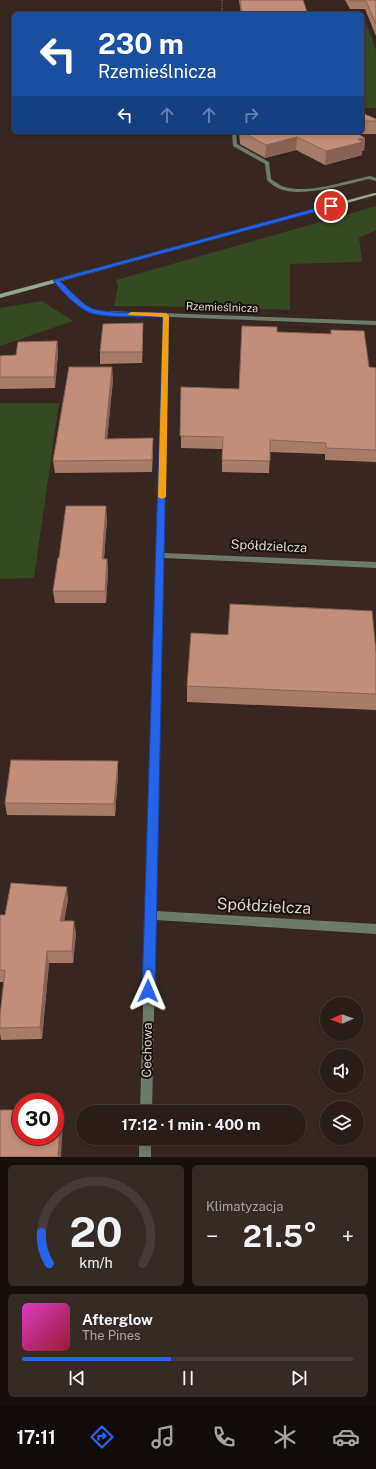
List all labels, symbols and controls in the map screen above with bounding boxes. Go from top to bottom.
text: 230 m [98,27,184,60]
icon: left [32,28,84,80]
text: Rzemieślnicza [98,61,217,82]
icon: left [114,104,136,126]
icon: ahead [156,104,178,126]
icon: ahead [198,104,220,126]
icon: right [240,104,262,126]
pin [314,189,348,223]
icon: arrive [320,195,342,217]
street label: Rzemieślnicza [186,300,258,314]
street label: Spółdzielcza [230,537,308,555]
street label: Spółdzielcza [216,894,312,918]
position arrow [127,970,169,1012]
north arrow [320,997,364,1041]
map controls [320,997,364,1145]
street label: Cechowa [139,1022,155,1078]
button: sound [320,1049,364,1093]
speed limit sign: 30 [12,1093,64,1145]
button: layers [320,1101,364,1145]
text: 17:12 · 1 min · 400 m [121,1116,261,1133]
text: Klimatyzacja [206,1199,283,1214]
text: 20 [69,1206,123,1255]
text: 21.5° [243,1218,317,1254]
text: − [206,1223,218,1249]
text: + [342,1223,354,1249]
text: km/h [79,1253,113,1270]
text: Afterglow [82,1311,153,1328]
text: The Pines [82,1328,141,1343]
icon: previous [66,1367,88,1389]
icon: pause [177,1367,199,1389]
icon: next [288,1367,310,1389]
icon: directions [88,1423,116,1451]
icon: music [149,1423,177,1451]
icon: phone [210,1423,238,1451]
icon: climate [271,1423,299,1451]
icon: car [332,1423,360,1451]
text: 17:11 [16,1427,56,1448]

